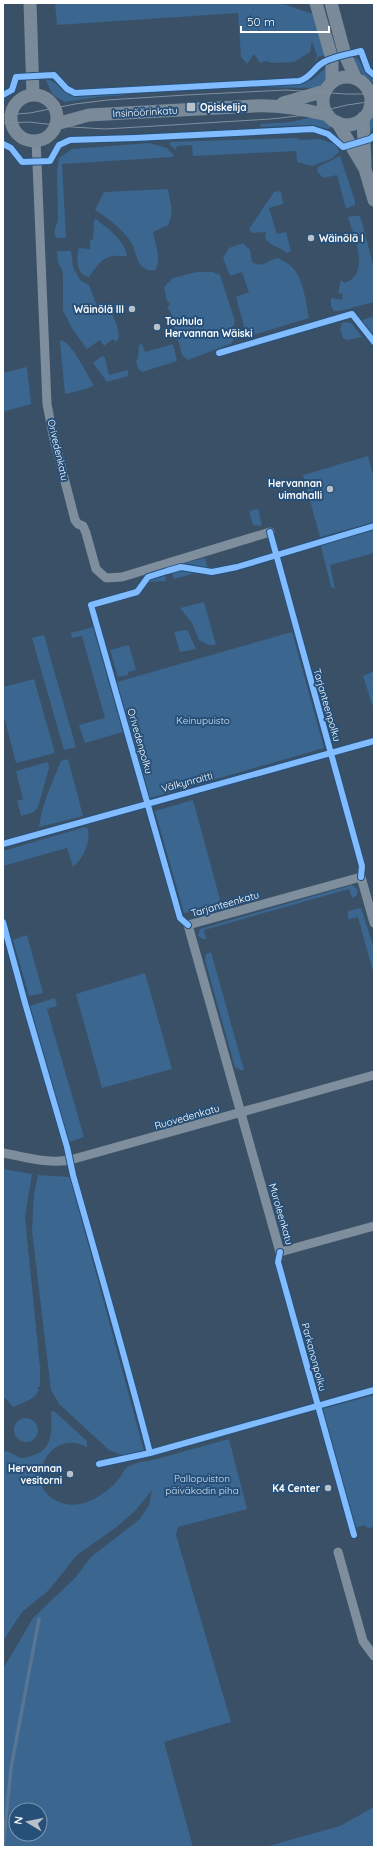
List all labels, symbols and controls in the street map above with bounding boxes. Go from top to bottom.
scale bar [241,8,329,34]
text: 50 m [247,14,275,29]
marker: Opiskelija [185,101,197,113]
place label: Opiskelija [200,101,247,114]
street label: Insinöörinkatu [112,104,178,120]
place label: Wäinölä I [319,232,364,245]
marker: Wäinölä I [306,233,316,243]
place label: Wäinölä III [74,303,124,316]
marker: Wäinölä III [127,304,137,314]
place label: Touhula Hervannan Wäiski [165,315,253,340]
marker: Touhula Hervannan Wäiski [152,322,162,332]
street label: Orivedenkatu [45,418,71,482]
place label: Hervannan uimahalli [268,477,322,502]
marker: Hervannan uimahalli [325,484,335,494]
street label: Tarjanteenpolku [310,667,344,743]
street label: Orivedenpolku [124,707,156,775]
park label: Keinupuisto [176,714,230,727]
street label: Välkynraitti [160,769,214,795]
street label: Tarjanteenkatu [189,888,261,920]
street label: Ruovedenkatu [153,1102,221,1132]
street label: Muroleenkatu [266,1182,296,1246]
street label: Parkanonpolku [299,1321,329,1393]
place label: Hervannan vesitorni [8,1462,62,1487]
marker: Hervannan vesitorni [65,1469,75,1479]
park label: Pallopuiston päiväkodin piha [165,1472,239,1497]
place label: K4 Center [272,1482,321,1495]
marker: K4 Center [323,1483,333,1493]
north arrow [8,1802,48,1842]
text: N [11,1815,26,1825]

